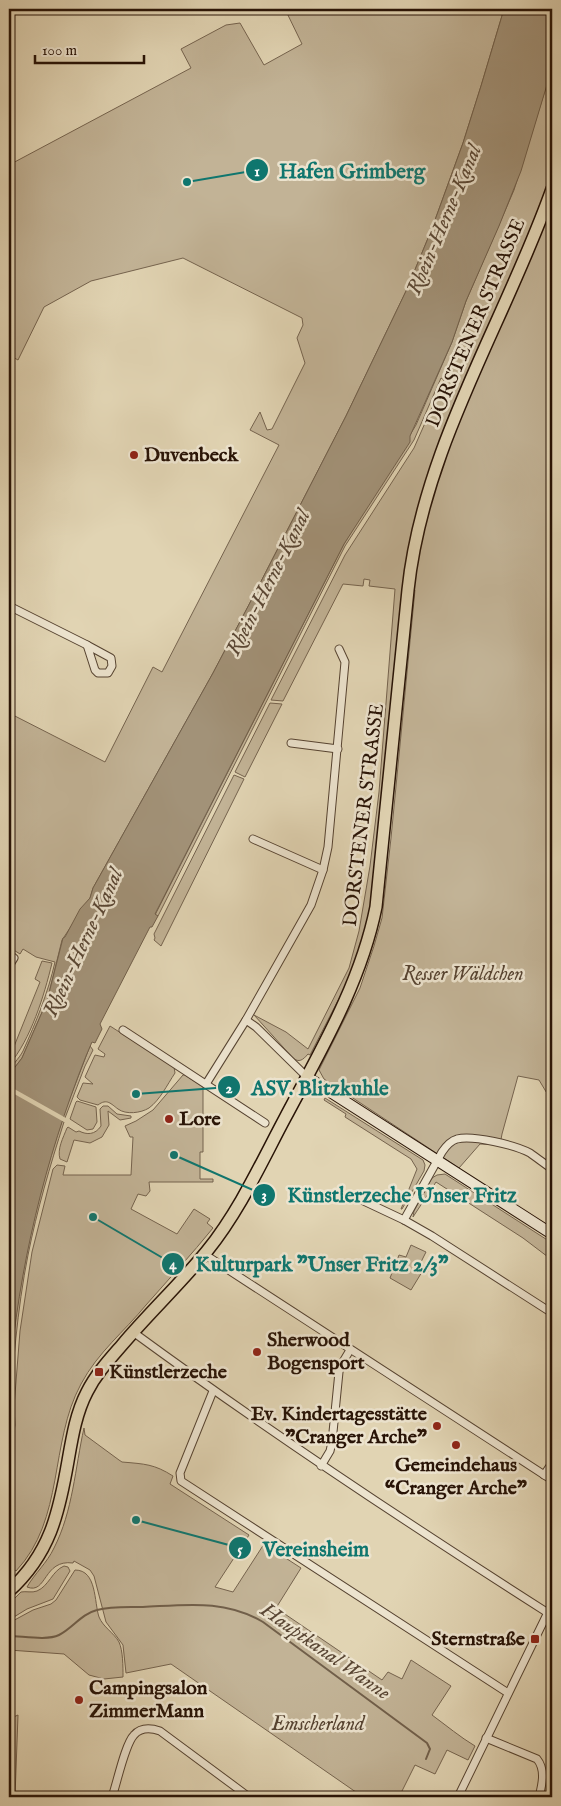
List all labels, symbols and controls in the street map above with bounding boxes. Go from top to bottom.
scale bar [35,32,144,64]
text: 100 m [42,41,78,60]
water label: Rhein-Herne-Kanal [401,139,490,299]
callout: Hafen Grimberg [244,152,435,188]
text: Hafen Grimberg [279,159,426,186]
text: 1 [254,162,260,181]
street label: DORSTENER STRASSE [421,215,531,431]
place label: Duvenbeck [144,443,239,468]
marker: Duvenbeck [128,449,140,461]
water label: Rhein-Herne-Kanal [221,504,318,661]
street label: DORSTENER STRASSE [338,702,390,928]
water label: Rhein-Herne-Kanal [38,863,131,1021]
park label: Resser Wäldchen [402,962,524,987]
callout: ASV. Blitzkuhle [216,1069,398,1105]
text: ASV. Blitzkuhle [250,1076,389,1103]
text: 2 [225,1079,233,1098]
place label: Lore [179,1107,221,1132]
marker: Lore [163,1113,175,1125]
callout: Künstlerzeche Unser Fritz [252,1177,526,1213]
text: Künstlerzeche Unser Fritz [287,1183,517,1210]
text: 3 [261,1186,267,1205]
callout: Kulturpark "Unser Fritz 2/3" [160,1246,458,1282]
text: Kulturpark "Unser Fritz 2/3" [196,1252,449,1279]
text: 4 [169,1255,177,1274]
place label: Sherwood Bogensport [267,1328,365,1376]
marker: Sherwood Bogensport [251,1346,263,1358]
place label: Künstlerzeche [109,1360,228,1385]
marker: Künstlerzeche [93,1366,105,1378]
place label: Ev. Kindertagesstätte "Cranger Arche" [251,1402,428,1450]
marker: Ev. Kindertagesstätte "Cranger Arche" [431,1420,443,1432]
marker: Gemeindehaus “Cranger Arche” [450,1439,462,1451]
place label: Gemeindehaus “Cranger Arche” [385,1453,527,1501]
callout: Vereinsheim [228,1530,379,1566]
text: Vereinsheim [262,1537,370,1564]
text: 5 [237,1540,243,1559]
water label: Hauptkanal Wanne [254,1597,395,1707]
place label: Sternstraße [431,1627,526,1652]
marker: Sternstraße [529,1633,541,1645]
place label: Campingsalon ZimmerMann [89,1676,208,1724]
marker: Campingsalon ZimmerMann [73,1694,85,1706]
park label: Emscherland [270,1712,366,1737]

